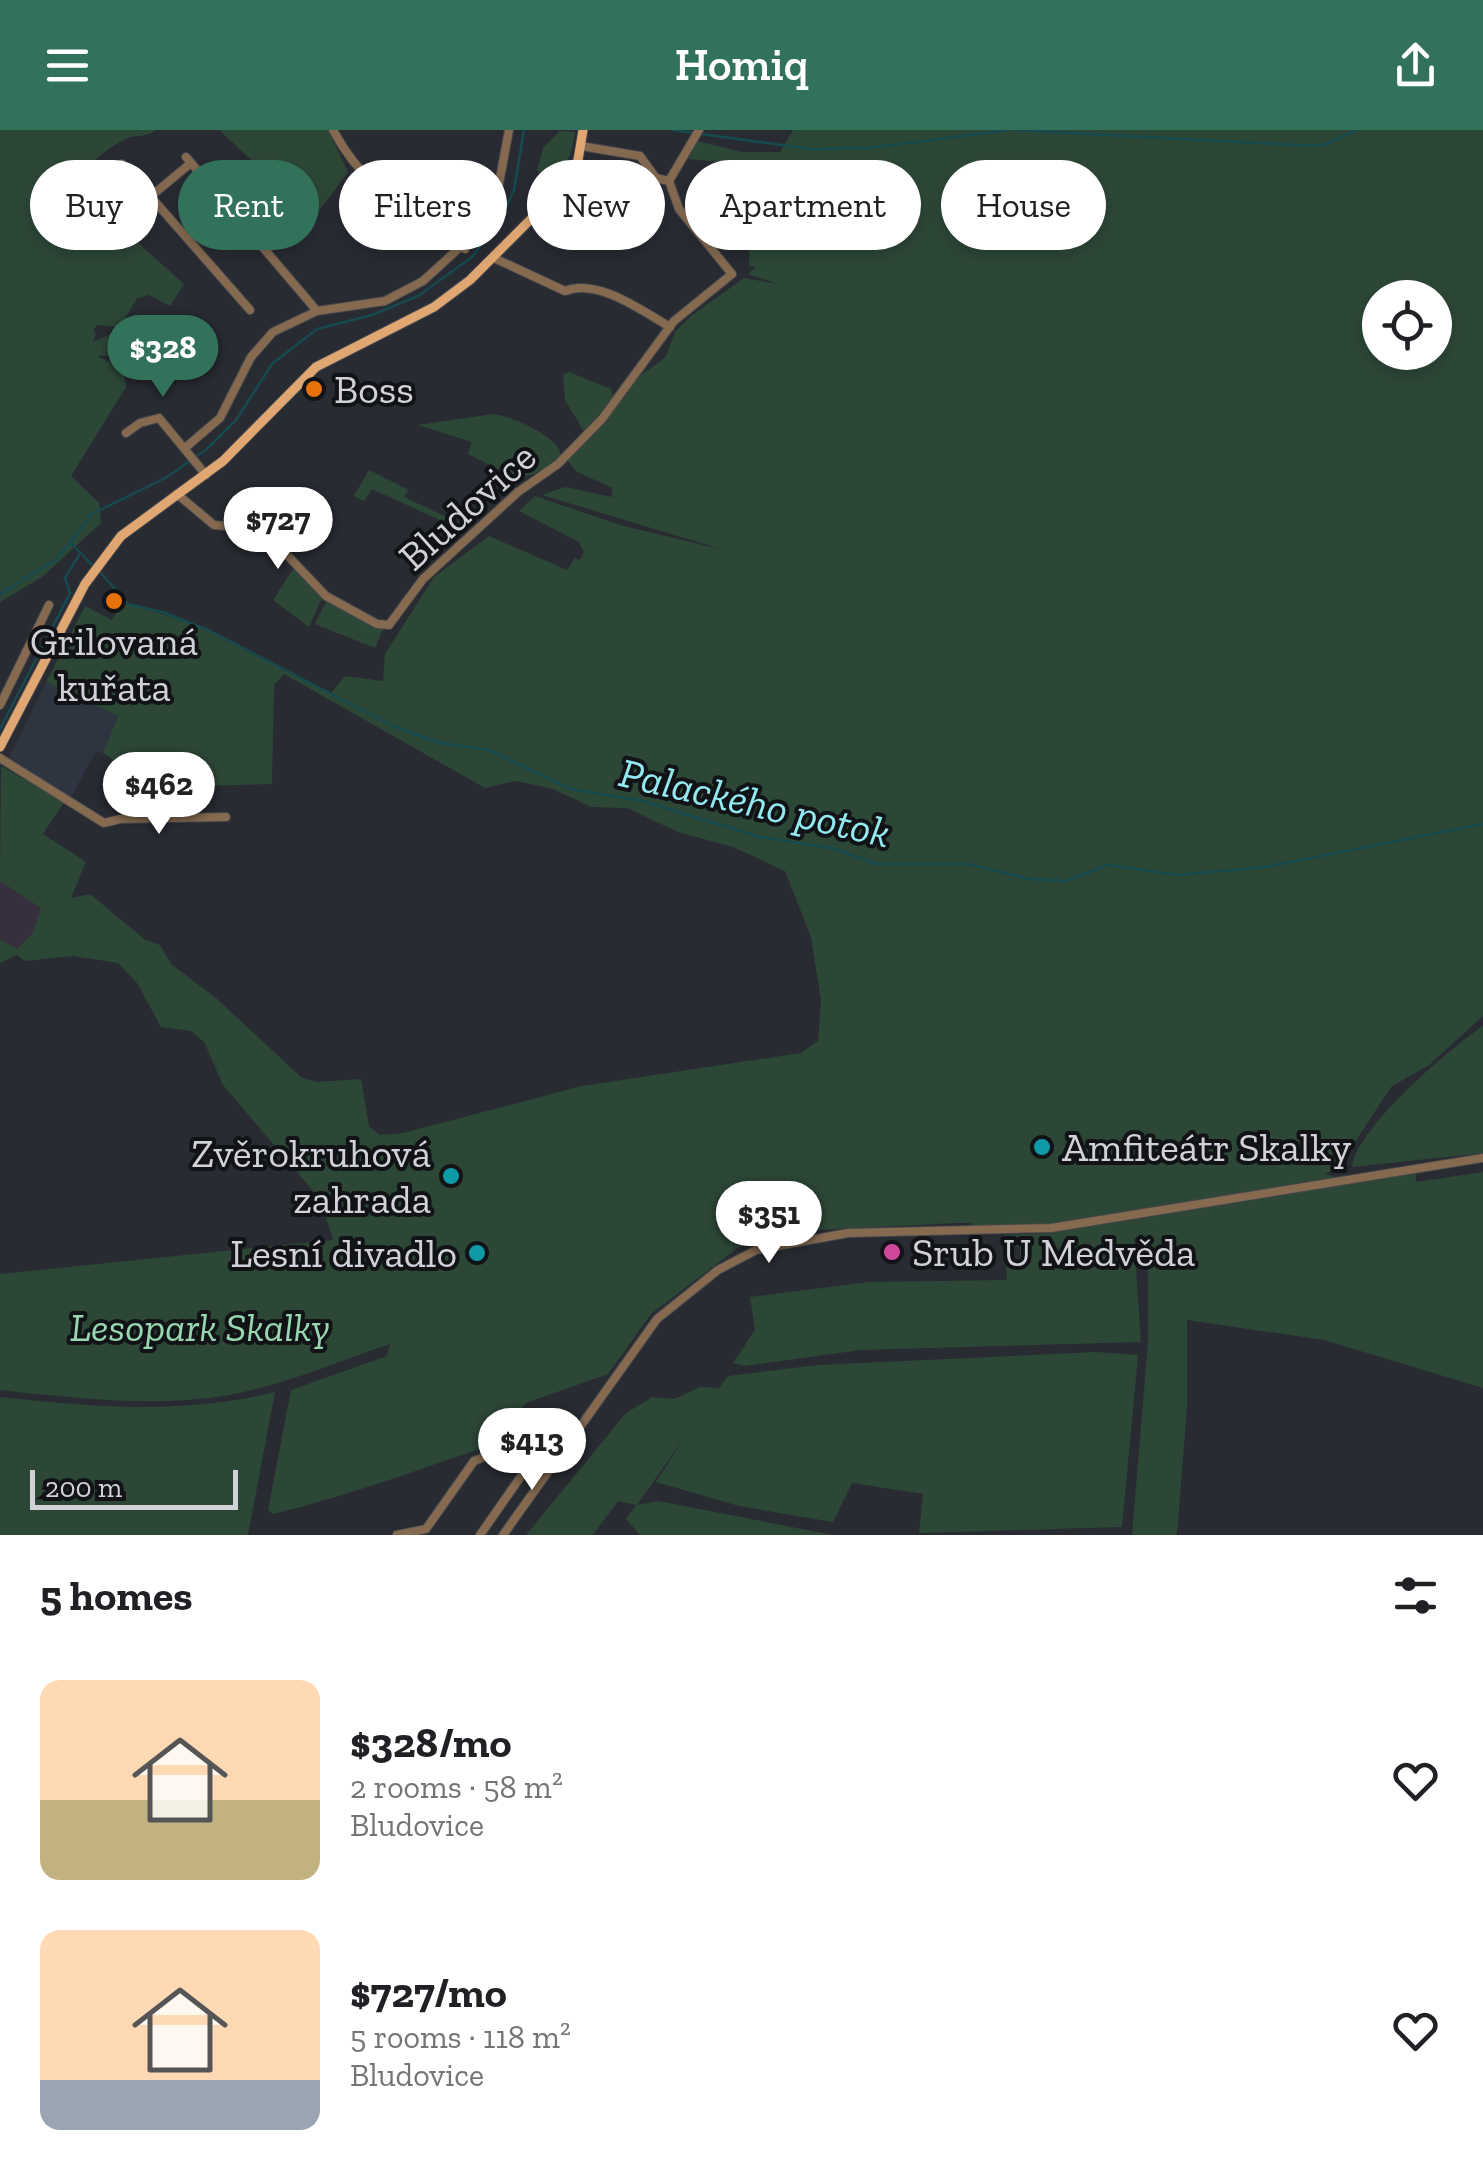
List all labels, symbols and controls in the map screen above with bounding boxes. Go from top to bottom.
icon: menu [40,38,95,93]
text: Homiq [675,38,808,92]
icon: share [1388,38,1443,93]
chip: Buy [30,160,158,250]
chip: Rent [178,160,319,250]
chip: Filters [339,160,507,250]
chip: New [527,160,665,250]
chip: Apartment [685,160,921,250]
chip: House [941,160,1106,250]
map controls [1362,280,1452,370]
button: locate [1362,280,1452,370]
pin: $328 [104,315,222,400]
text: $328 [129,328,197,366]
place label: Boss [334,365,414,413]
marker: Boss [303,378,325,400]
street label: Bludovice [389,432,545,580]
pin: $727 [219,487,337,572]
text: $727 [246,500,310,538]
marker: Grilovaná kuřata [103,590,125,612]
place label: Grilovaná kuřata [30,617,198,711]
water label: Palackého potok [615,747,895,858]
pin: $462 [100,752,218,837]
text: $462 [125,765,193,803]
place label: Amfiteátr Skalky [1062,1123,1352,1171]
place label: Zvěrokruhová zahrada [191,1129,431,1223]
marker: Amfiteátr Skalky [1031,1136,1053,1158]
marker: Zvěrokruhová zahrada [440,1165,462,1187]
pin: $351 [710,1181,828,1266]
text: $351 [738,1194,800,1232]
place label: Srub U Medvěda [912,1228,1195,1276]
place label: Lesní divadlo [230,1229,457,1277]
marker: Srub U Medvěda [881,1241,903,1263]
marker: Lesní divadlo [466,1242,488,1264]
park label: Lesopark Skalky [70,1303,330,1351]
pin: $413 [473,1408,591,1493]
text: $413 [500,1421,564,1459]
scale bar [30,1465,238,1510]
text: 200 m [45,1471,122,1504]
icon: filters [1388,1568,1443,1623]
text: 5 homes [40,1570,193,1621]
text: $328/mo [350,1717,512,1768]
icon: home [120,1720,240,1840]
icon: heart [1388,1753,1443,1808]
text: 2 rooms · 58 m² [350,1768,563,1806]
text: Bludovice [350,1806,484,1844]
text: $727/mo [350,1967,507,2018]
icon: home [120,1970,240,2090]
icon: heart [1388,2003,1443,2058]
text: 5 rooms · 118 m² [350,2018,571,2056]
text: Bludovice [350,2056,484,2094]

